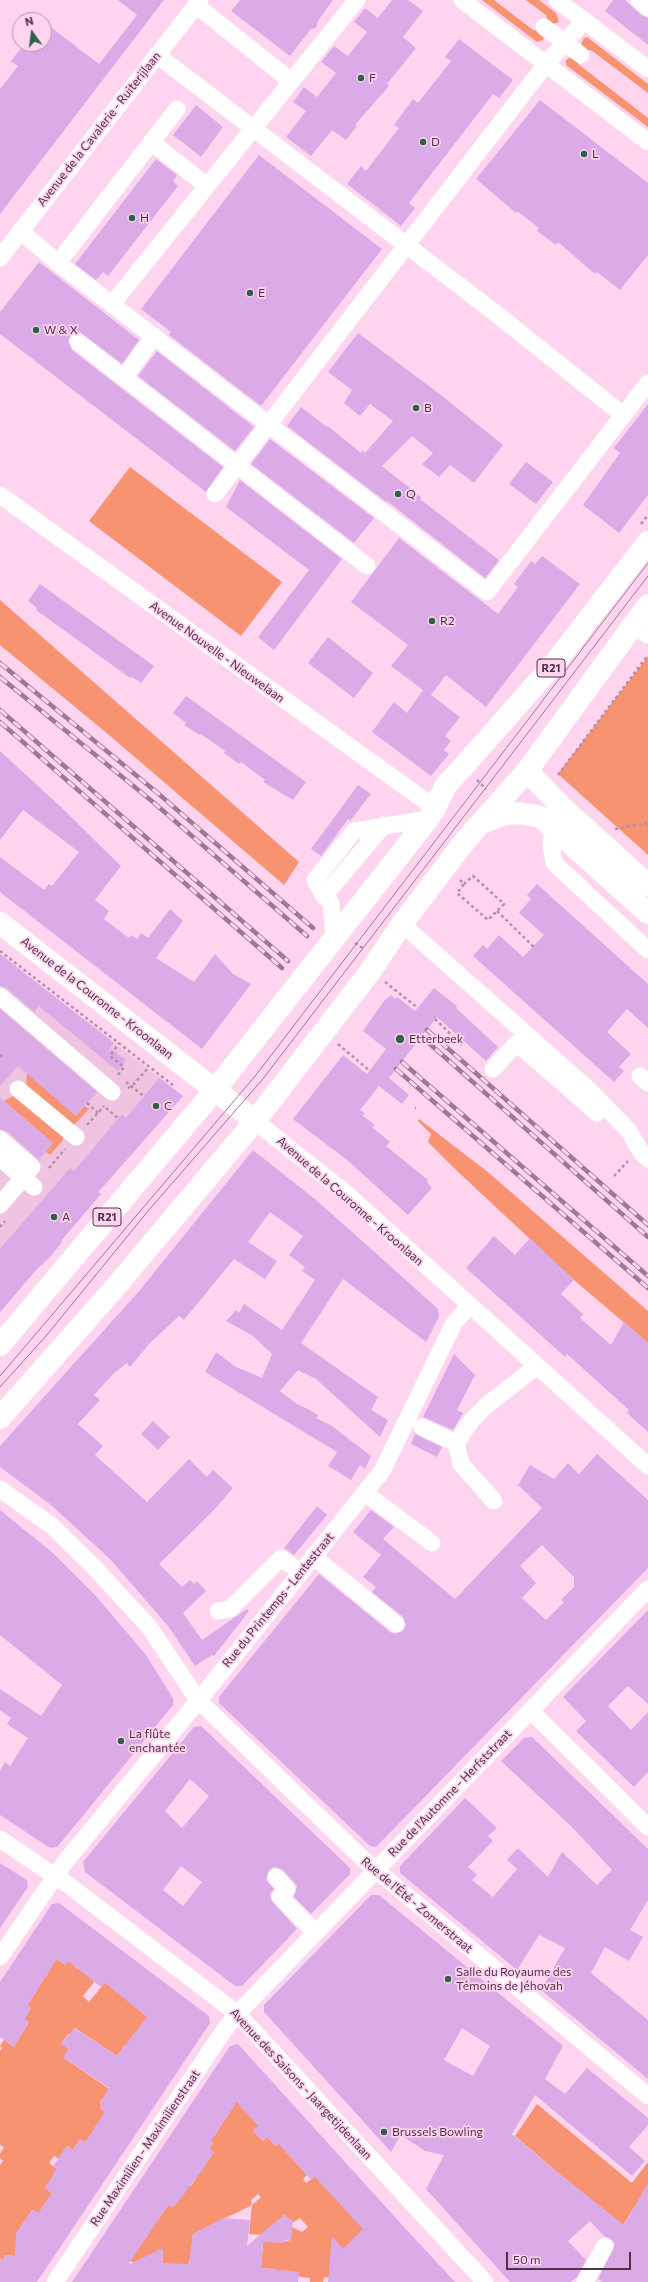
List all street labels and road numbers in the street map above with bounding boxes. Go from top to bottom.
street label: Avenue de la Cavalerie - Ruiterijlaan [34,49,164,209]
street label: Avenue Nouvelle - Nieuwelaan [147,598,287,706]
road number: R21 [537,659,565,677]
street label: Avenue de la Couronne - Kroonlaan [18,934,176,1062]
street label: Avenue de la Couronne - Kroonlaan [274,1133,426,1269]
road number: R21 [93,1208,121,1226]
street label: Rue du Printemps - Lentestraat [219,1530,337,1670]
street label: Rue de l'Automne - Herfststraat [385,1726,515,1860]
street label: Rue de l'Été - Zomerstraat [358,1854,476,1956]
street label: Avenue des Saisons - Jaargetijdenlaan [227,2005,375,2163]
street label: Rue Maximilien - Maximilienstraat [87,2067,203,2229]

